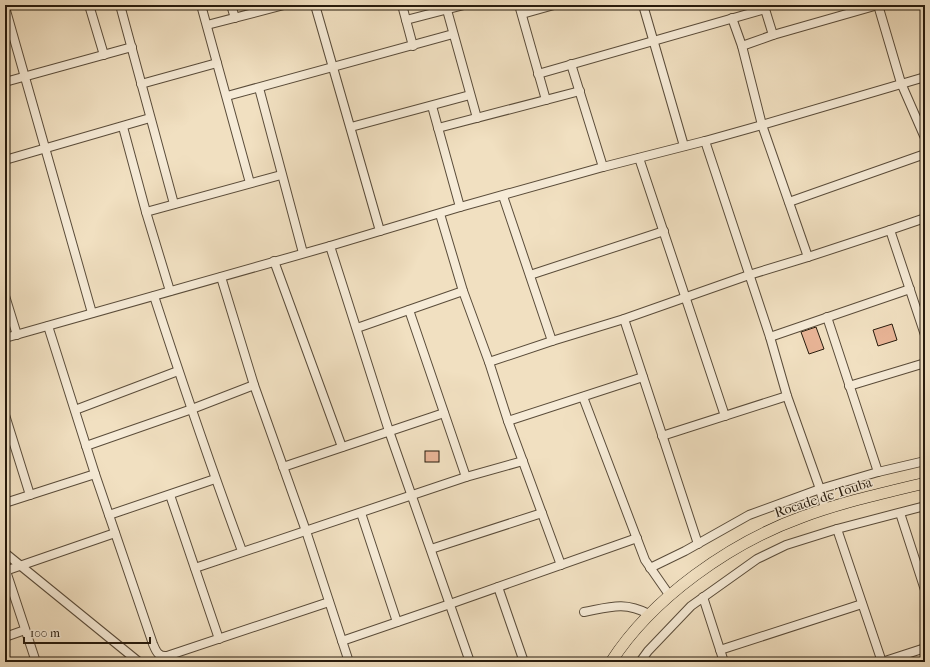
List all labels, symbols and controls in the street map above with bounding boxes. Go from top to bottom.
street label: Rocade de Touba [772,474,875,521]
scale bar [24,619,150,645]
text: 100 m [30,626,60,640]

